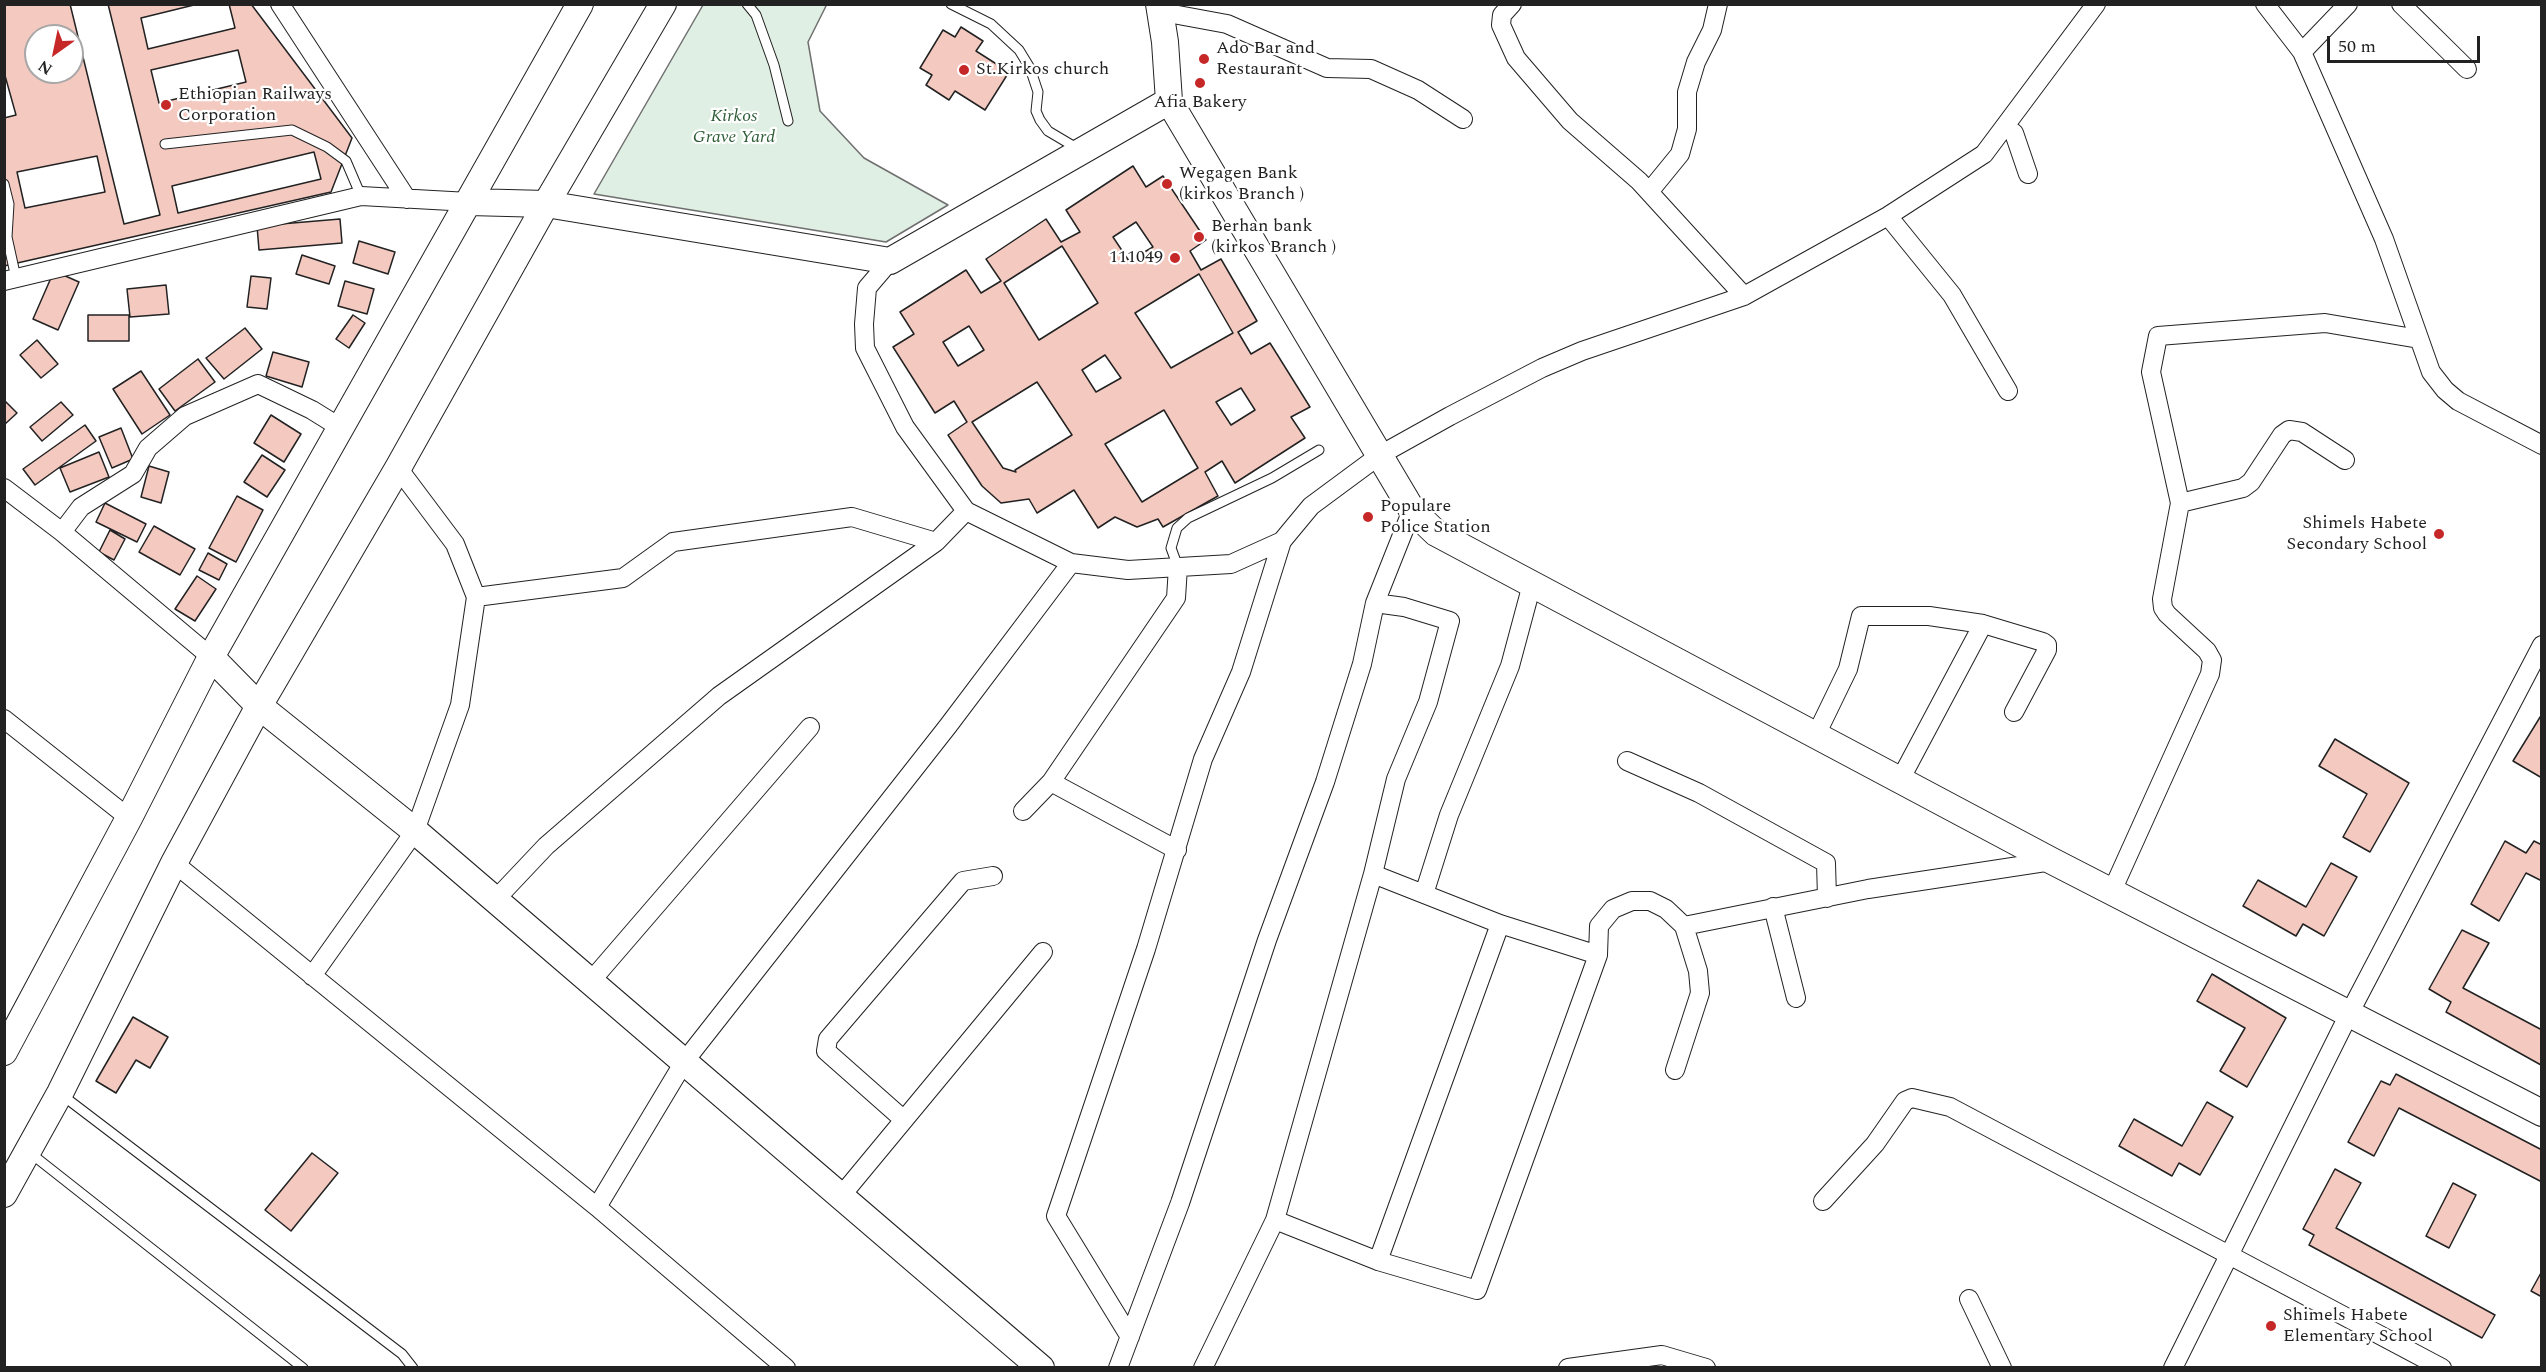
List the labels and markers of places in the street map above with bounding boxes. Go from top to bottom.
place label: Ado Bar and Restaurant [1216,38,1315,80]
marker: Ado Bar and Restaurant [1197,52,1211,66]
place label: St.Kirkos church [976,59,1109,81]
marker: St.Kirkos church [957,63,971,77]
marker: Afia Bakery [1193,76,1207,90]
place label: Ethiopian Railways Corporation [178,84,332,127]
place label: Afia Bakery [1154,92,1246,114]
marker: Ethiopian Railways Corporation [159,98,173,112]
place label: Wegagen Bank (kirkos Branch ) [1179,163,1304,206]
marker: Wegagen Bank (kirkos Branch ) [1160,177,1174,191]
place label: Berhan bank (kirkos Branch ) [1211,216,1336,258]
marker: Berhan bank (kirkos Branch ) [1192,230,1206,244]
place label: 111049 [1109,247,1163,269]
marker: 111049 [1168,251,1182,265]
place label: Populare Police Station [1380,496,1491,538]
marker: Populare Police Station [1361,510,1375,524]
place label: Shimels Habete Secondary School [2287,513,2427,556]
marker: Shimels Habete Secondary School [2432,527,2446,541]
place label: Shimels Habete Elementary School [2283,1305,2433,1348]
marker: Shimels Habete Elementary School [2264,1319,2278,1333]

